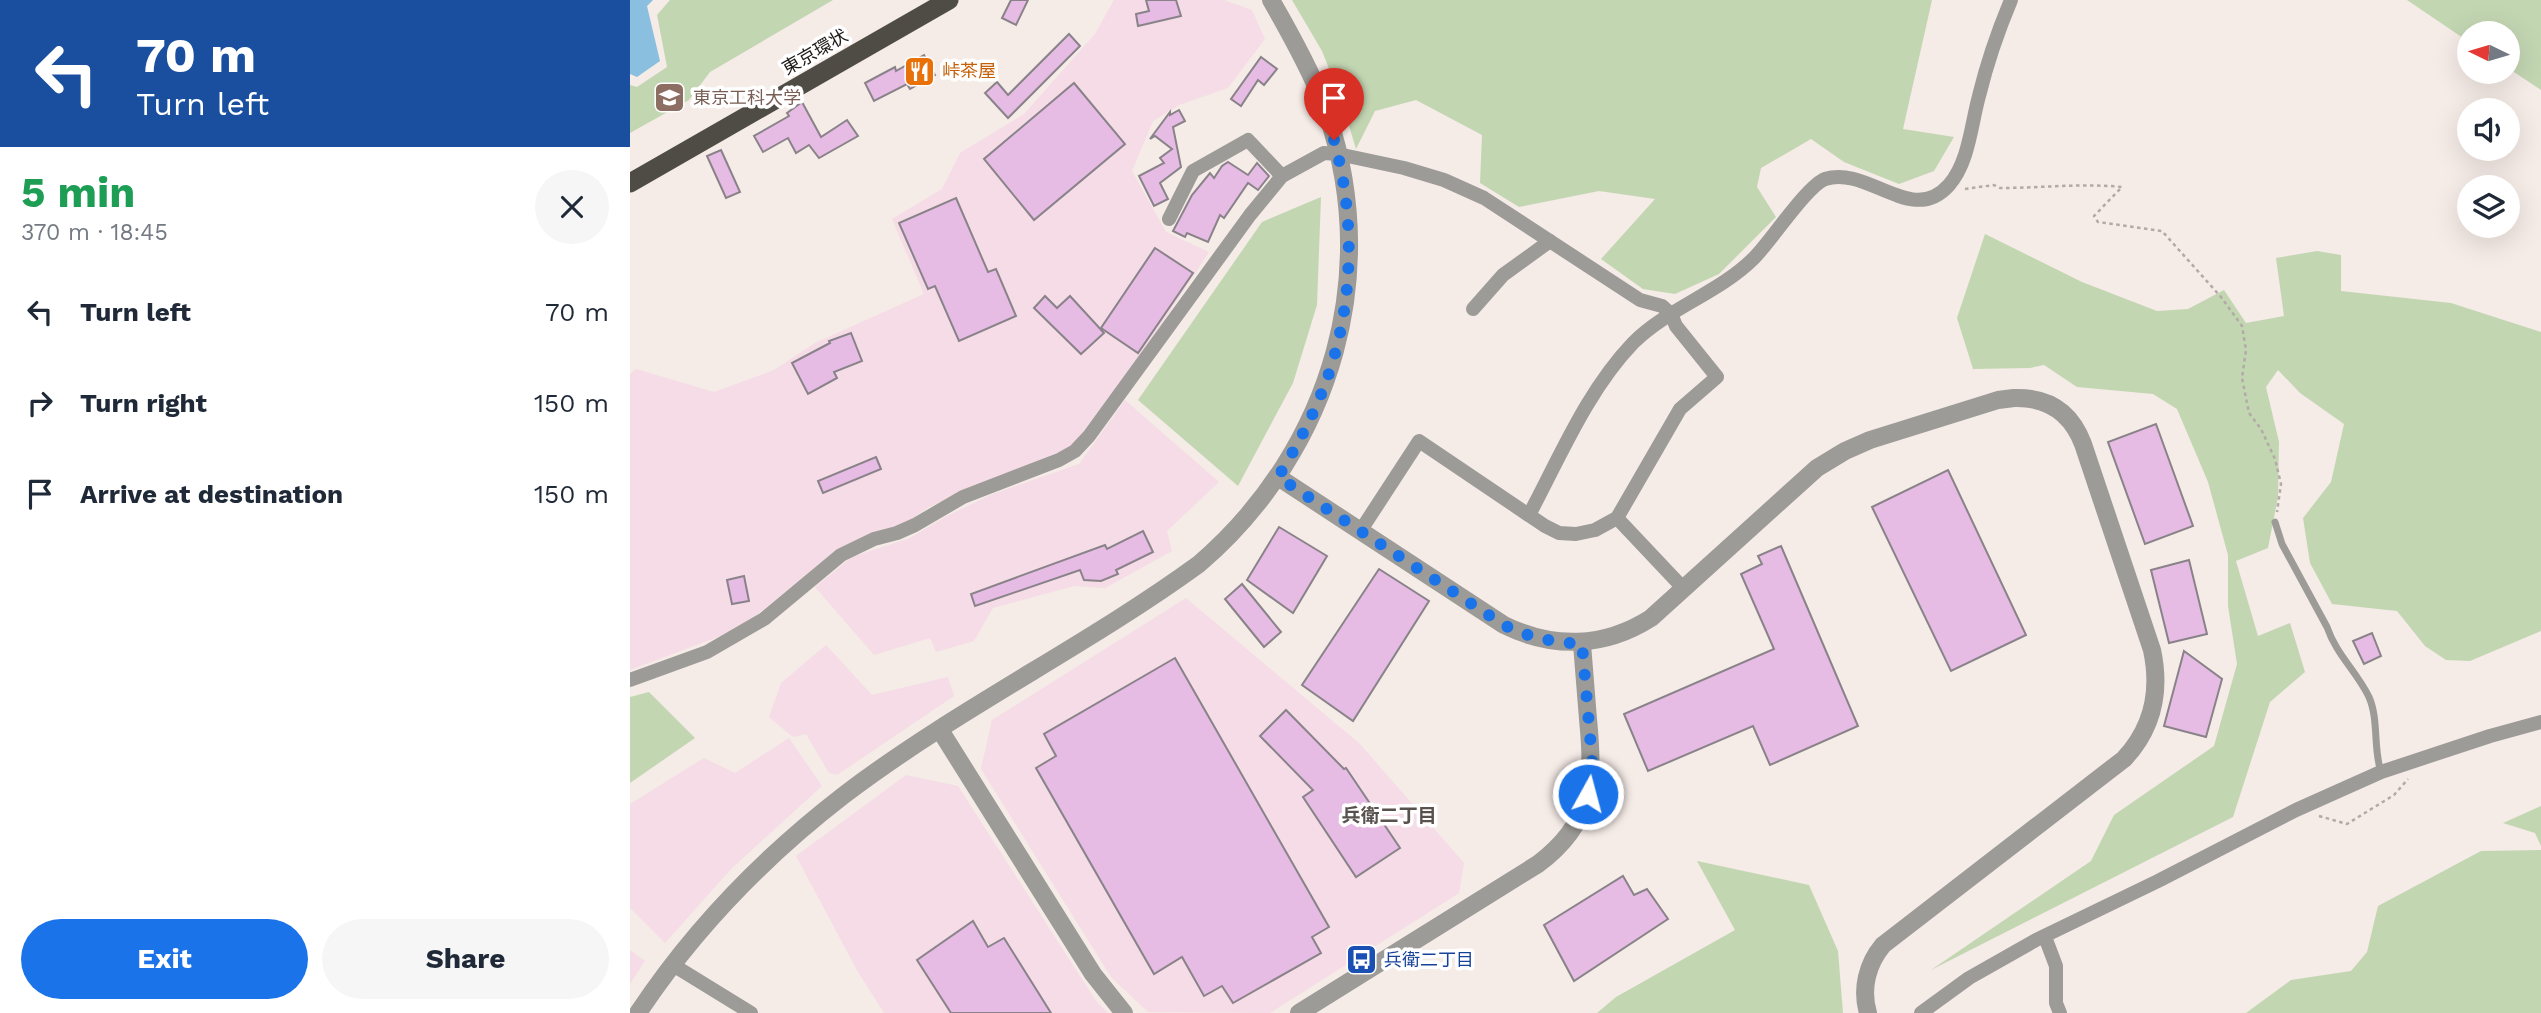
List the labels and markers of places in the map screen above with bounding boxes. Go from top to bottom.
restaurant icon: 峠茶屋 [902,54,936,88]
place label: 峠茶屋 [942,60,996,81]
pin [1304,68,1364,140]
school or university icon: 東京工科大学 [653,81,687,115]
place label: 東京工科大学 [693,87,801,108]
bus stop icon: 兵衛二丁目 [1344,943,1378,977]
place label: 兵衛二丁目 [1384,949,1474,970]

